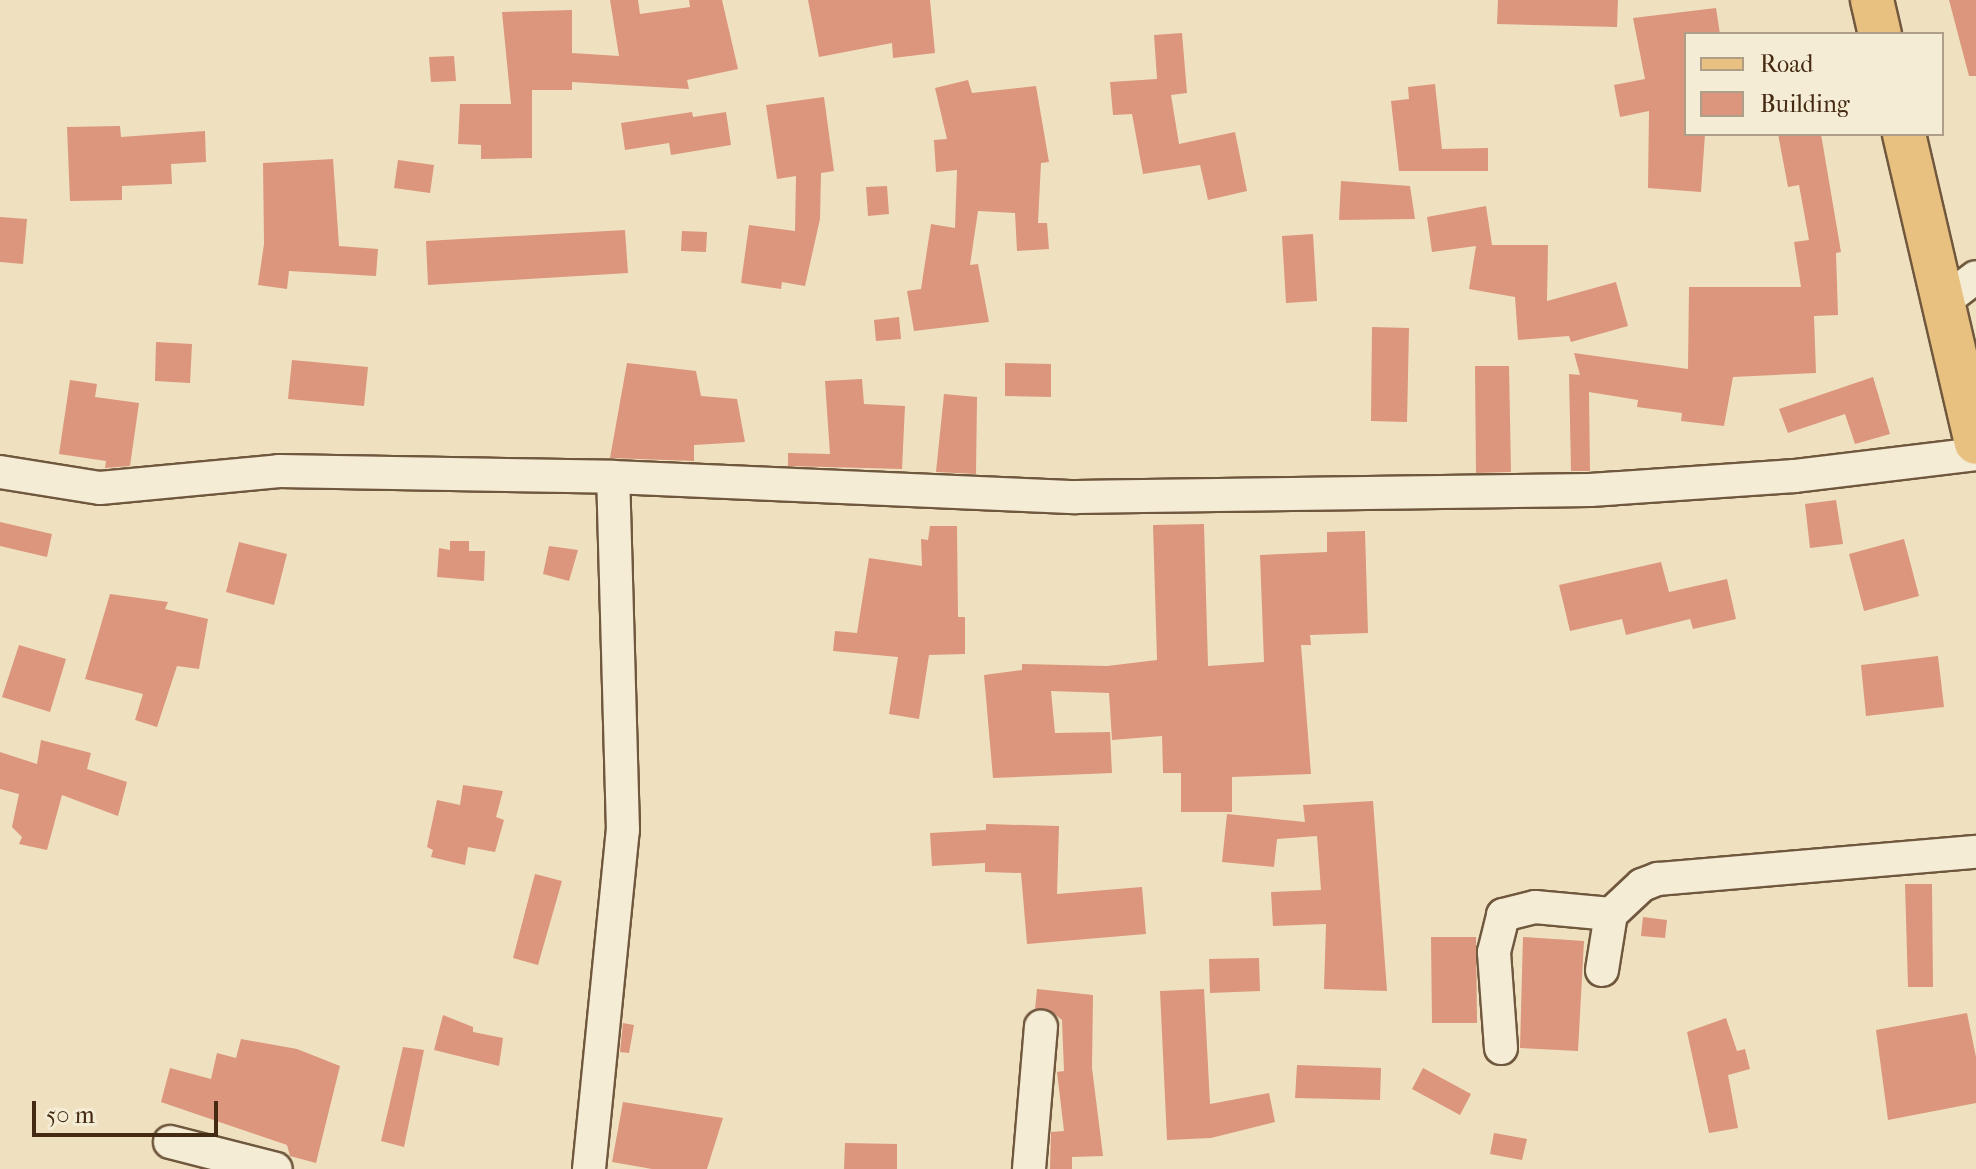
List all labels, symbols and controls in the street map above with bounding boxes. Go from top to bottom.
legend [1684,32,1944,136]
text: Road [1760,50,1813,78]
text: Building [1760,90,1850,118]
scale bar [36,1085,222,1135]
text: 50 m [46,1101,95,1129]

